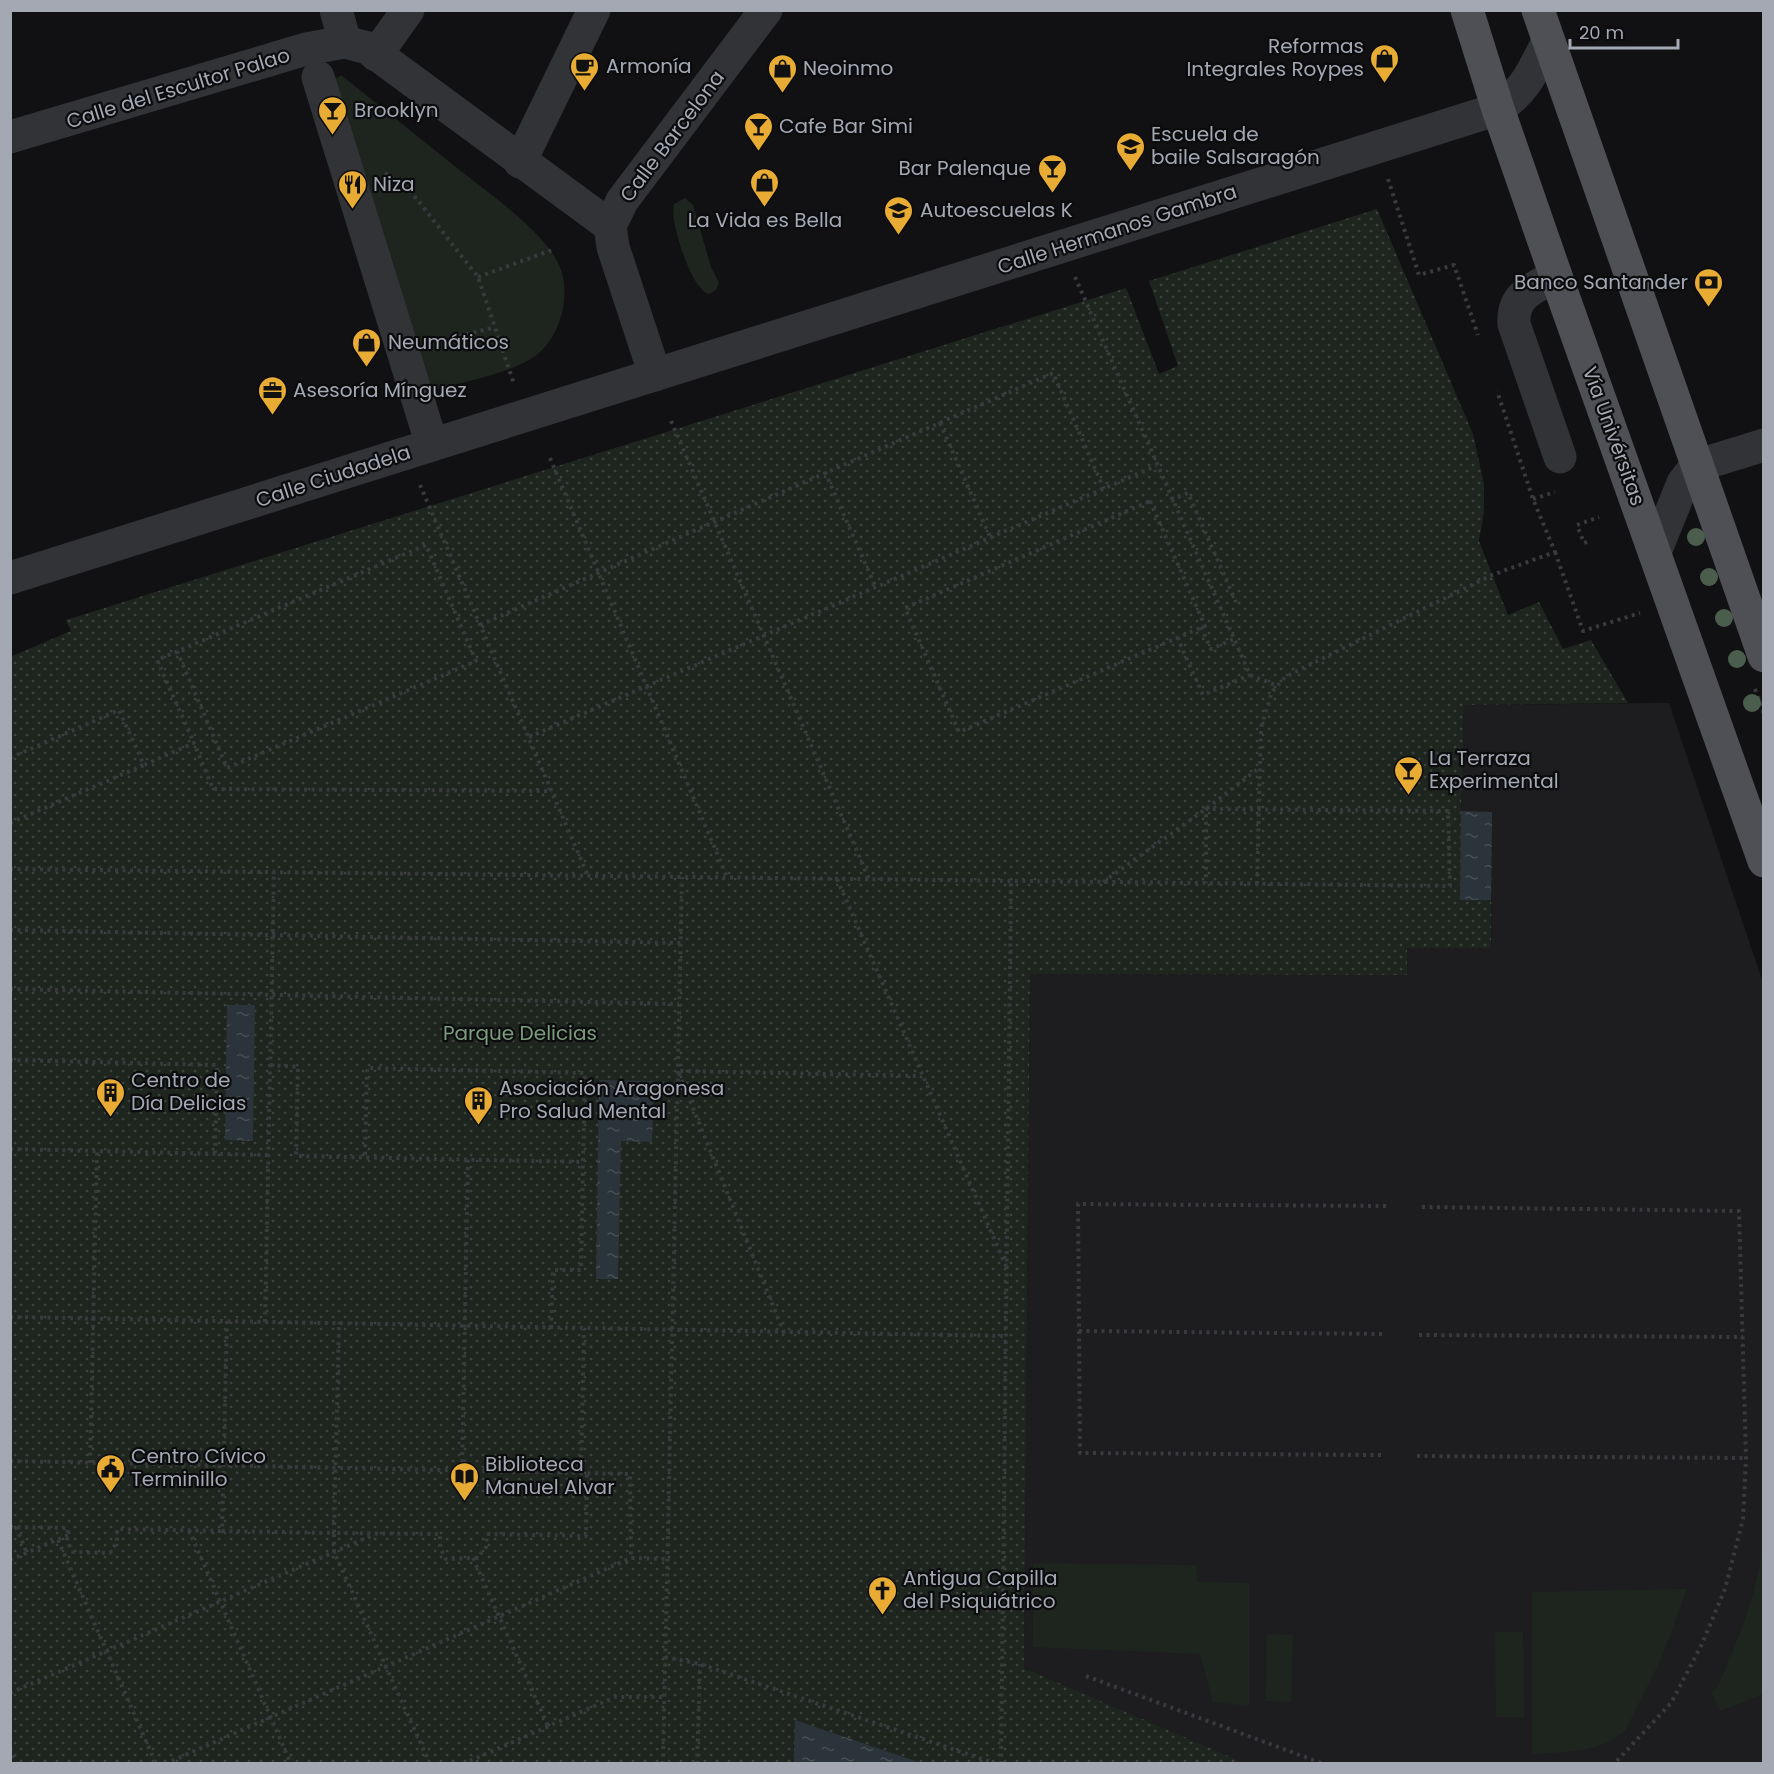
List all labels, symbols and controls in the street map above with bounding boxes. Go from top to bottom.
scale bar [1570,12,1678,50]
text: 20 m [1579,20,1624,45]
place label: Reformas Integrales Roypes [1186,32,1364,83]
street label: Calle del Escultor Palao [63,41,293,135]
shop icon: Reformas Integrales Roypes [1369,42,1401,84]
cafe icon: Armonía [569,50,601,92]
place label: Armonía [606,52,692,80]
shop icon: Neoinmo [766,52,798,94]
place label: Neoinmo [803,54,893,82]
street label: Calle Barcelona [613,64,731,208]
bar icon: Brooklyn [317,94,349,136]
place label: Brooklyn [354,96,439,124]
bar icon: Cafe Bar Simi [742,110,774,152]
place label: Cafe Bar Simi [779,112,913,140]
place label: Escuela de baile Salsaragón [1151,120,1320,171]
school or university icon: Escuela de baile Salsaragón [1114,130,1146,172]
bar icon: Bar Palenque [1036,152,1068,194]
place label: Bar Palenque [898,154,1031,182]
shop icon: La Vida es Bella [749,166,781,208]
restaurant icon: Niza [336,168,368,210]
place label: Niza [373,170,415,198]
street label: Calle Hermanos Gambra [994,177,1240,281]
school or university icon: Autoescuelas K [883,194,915,236]
place label: Autoescuelas K [920,196,1073,224]
place label: La Vida es Bella [688,206,842,234]
bank icon: Banco Santander [1693,266,1725,308]
place label: Banco Santander [1514,268,1688,296]
shop icon: Neumáticos [351,326,383,368]
place label: Neumáticos [388,328,509,356]
street label: Vía Univérsitas [1576,363,1652,509]
office icon: Asesoría Mínguez [256,374,288,416]
place label: Asesoría Mínguez [293,376,467,404]
street label: Calle Ciudadela [252,438,414,514]
place label: La Terraza Experimental [1429,744,1559,795]
bar icon: La Terraza Experimental [1392,754,1424,796]
park label: Parque Delicias [443,1019,597,1047]
place label: Centro de Día Delicias [131,1066,246,1117]
place label: Asociación Aragonesa Pro Salud Mental [499,1074,724,1125]
building icon: Centro de Día Delicias [94,1076,126,1118]
building icon: Asociación Aragonesa Pro Salud Mental [462,1084,494,1126]
place label: Centro Cívico Terminillo [131,1442,266,1493]
place label: Biblioteca Manuel Alvar [485,1450,615,1501]
public building icon: Centro Cívico Terminillo [94,1452,126,1494]
library icon: Biblioteca Manuel Alvar [448,1460,480,1502]
place label: Antigua Capilla del Psiquiátrico [903,1564,1057,1615]
church icon: Antigua Capilla del Psiquiátrico [866,1574,898,1616]

